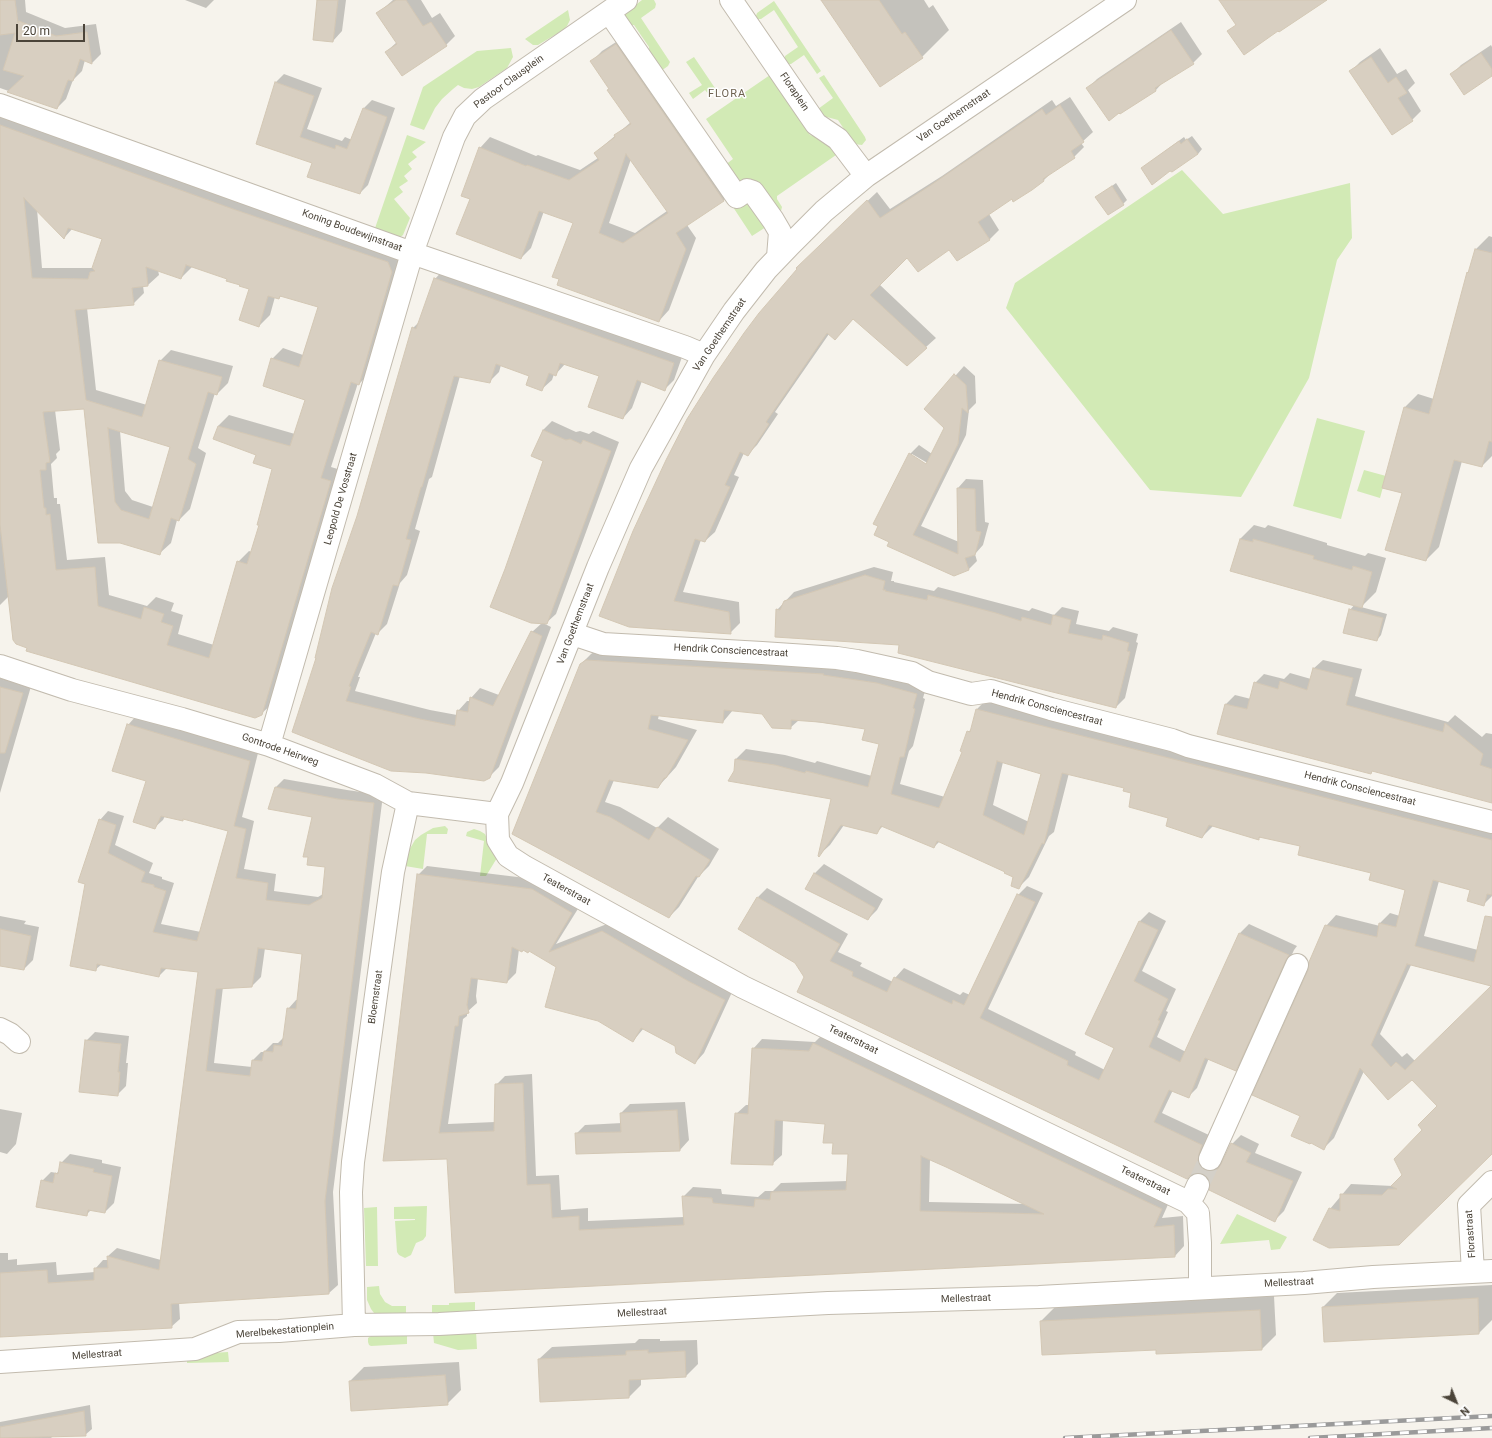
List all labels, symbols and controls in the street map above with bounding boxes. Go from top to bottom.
scale bar [18,16,87,42]
text: 20 m [23,24,50,38]
street label: Pastoor Clausplein [472,53,546,111]
street label: Floraplein [777,71,811,113]
district label: FLORA [708,87,746,101]
street label: Van Goethemstraat [915,87,993,145]
street label: Koning Boudewijnstraat [300,207,404,255]
street label: Van Goethemstraat [691,296,749,374]
street label: Leopold De Vosstraat [322,451,360,547]
street label: Van Goethemstraat [555,582,597,666]
street label: Hendrik Consciencestraat [673,642,789,660]
street label: Hendrik Consciencestraat [990,687,1104,729]
street label: Gontrode Heirweg [240,731,320,769]
street label: Hendrik Consciencestraat [1303,769,1417,809]
street label: Teaterstraat [539,872,593,908]
street label: Bloemstraat [366,969,386,1025]
street label: Teaterstraat [826,1023,880,1057]
street label: Teaterstraat [1118,1164,1172,1198]
street label: Florastraat [1463,1210,1479,1258]
street label: Mellestraat [1264,1276,1314,1290]
street label: Mellestraat [941,1292,991,1306]
street label: Mellestraat [617,1306,667,1320]
street label: Merelbekestationplein [235,1321,335,1341]
street label: Mellestraat [72,1347,122,1363]
north arrow [1436,1382,1476,1422]
text: N [1457,1404,1472,1419]

